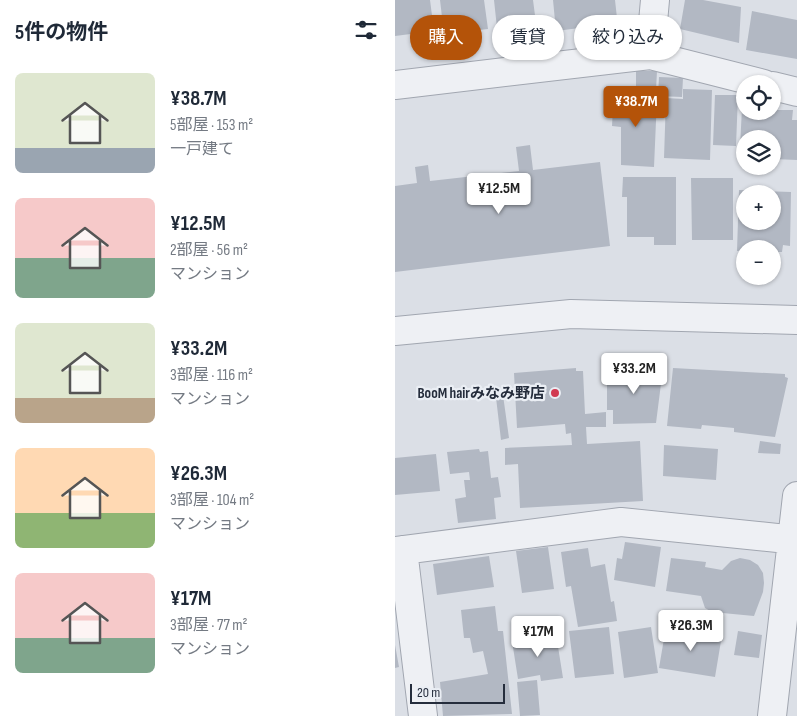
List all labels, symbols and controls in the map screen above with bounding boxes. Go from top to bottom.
chip: 購入 [410,15,482,60]
chip: 賃貸 [492,15,564,60]
chip: 絞り込み [574,15,682,60]
icon: filters [352,16,380,44]
text: 5件の物件 [15,20,108,45]
map controls [736,75,781,285]
button: locate [736,75,781,120]
text: ¥38.7M [170,86,226,111]
pin: ¥38.7M [595,86,677,128]
text: ¥38.7M [614,92,658,111]
icon: home [55,93,115,153]
text: 5部屋 · 153 m² [170,116,253,135]
button: layers [736,130,781,175]
text: 一戸建て [170,140,234,159]
pin: ¥12.5M [458,172,540,215]
text: ¥12.5M [478,179,520,198]
button: + [736,185,781,230]
text: ¥12.5M [170,211,226,236]
icon: home [55,218,115,278]
button: − [736,240,781,285]
text: 2部屋 · 56 m² [170,241,248,260]
text: マンション [170,265,250,284]
text: ¥33.2M [170,336,227,361]
icon: home [55,343,115,403]
pin: ¥33.2M [593,352,675,395]
text: ¥33.2M [612,359,656,378]
text: 3部屋 · 116 m² [170,366,253,385]
place label: BooM hairみなみ野店 [417,384,545,403]
marker: BooM hairみなみ野店 [549,387,561,399]
text: マンション [170,390,250,409]
text: ¥26.3M [170,461,227,486]
icon: home [55,468,115,528]
text: 3部屋 · 104 m² [170,491,254,510]
text: マンション [170,515,250,534]
text: ¥17M [170,586,211,611]
icon: home [55,593,115,653]
pin: ¥26.3M [650,610,732,652]
text: 3部屋 · 77 m² [170,616,248,635]
pin: ¥17M [508,616,568,658]
text: ¥26.3M [669,616,713,635]
text: ¥17M [522,622,554,641]
text: マンション [170,640,250,659]
scale bar [410,681,505,704]
text: 20 m [417,684,440,701]

